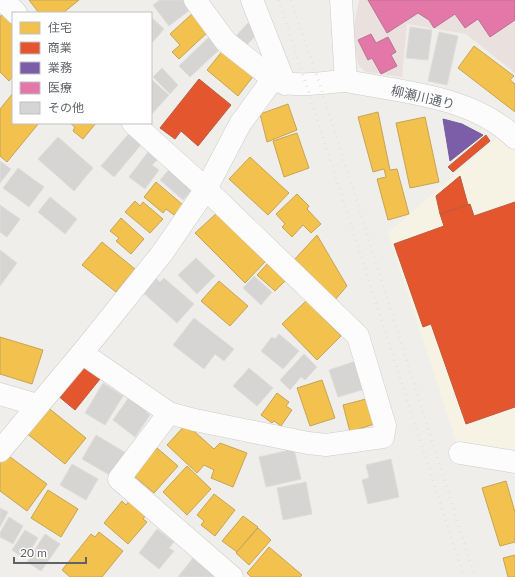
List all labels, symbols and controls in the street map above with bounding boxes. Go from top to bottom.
legend [12,12,152,124]
text: 住宅 [48,20,72,35]
text: 商業 [48,40,72,55]
text: 業務 [48,60,72,75]
text: 医療 [48,80,72,95]
street label: 柳瀬川通り [390,82,456,112]
text: その他 [48,100,84,115]
scale bar [14,539,86,565]
text: 20 m [20,545,47,560]

